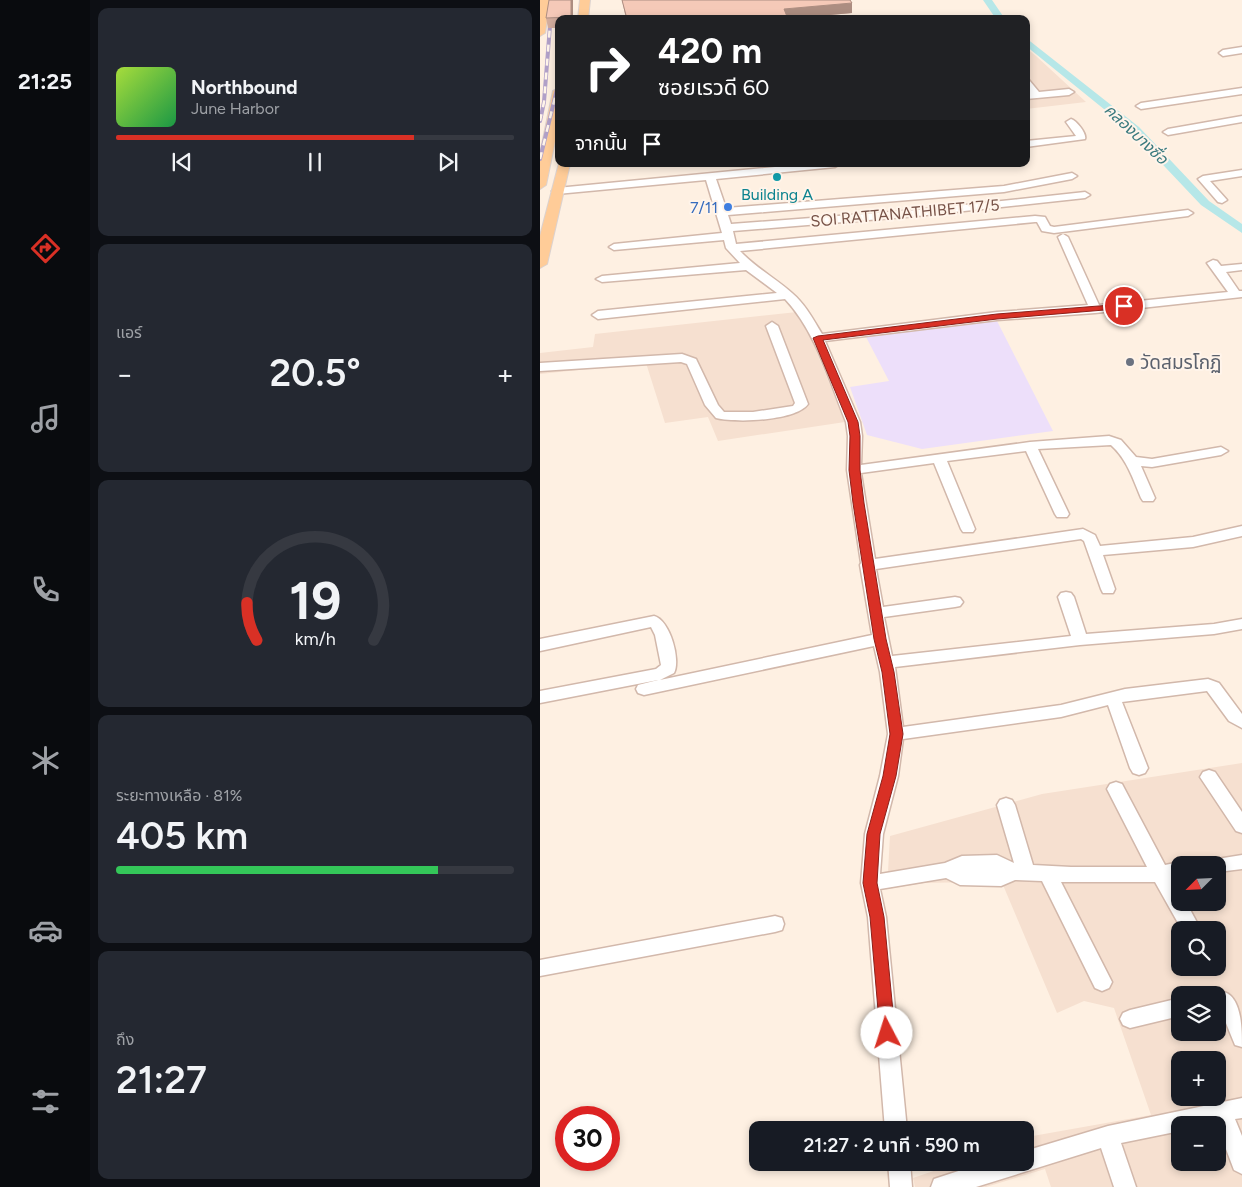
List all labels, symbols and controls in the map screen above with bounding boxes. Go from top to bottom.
text: 420 m [658,30,762,72]
icon: right [575,35,640,100]
text: 21:25 [18,68,72,95]
text: ซอยเรวดี 60 [658,74,769,101]
text: Northbound [191,76,298,99]
water label: คลองบางซื่อ [1100,98,1174,169]
text: June Harbor [191,99,279,118]
icon: arrive [638,130,666,158]
text: จากนั้น [575,132,628,155]
icon: previous [168,148,196,176]
icon: pause [301,148,329,176]
icon: next [434,148,462,176]
marker: Building A [771,171,783,183]
place label: Building A [741,185,813,204]
street label: SOI RATTANATHIBET 17/5 [810,195,1000,231]
place label: 7/11 [690,198,718,217]
marker: 7/11 [722,201,734,213]
icon: directions [28,231,63,266]
pin [1103,285,1145,327]
icon: arrive [1110,292,1138,320]
text: แอร์ [116,323,142,342]
text: 20.5° [269,350,361,396]
place label: วัดสมรโกฏิ [1140,351,1222,374]
marker: วัดสมรโกฏิ [1124,356,1136,368]
text: − [116,357,133,391]
text: + [497,357,514,391]
icon: music [28,401,63,436]
text: 19 [289,570,341,632]
icon: phone [28,572,63,607]
text: km/h [295,628,335,649]
icon: climate [28,743,63,778]
text: ระยะทางเหลือ · 81% [116,786,242,805]
text: 405 km [116,813,248,859]
north arrow [1171,856,1226,911]
map controls [1171,856,1226,1171]
icon: car [28,913,63,948]
button: search [1171,921,1226,976]
button: layers [1171,986,1226,1041]
position arrow [860,1006,912,1058]
text: ถึง [116,1030,134,1049]
button: + [1171,1051,1226,1106]
text: 21:27 [116,1057,207,1103]
icon: filters [28,1084,63,1119]
speed limit sign: 30 [555,1106,620,1171]
button: − [1171,1116,1226,1171]
text: 21:27 · 2 นาที · 590 m [803,1134,980,1157]

